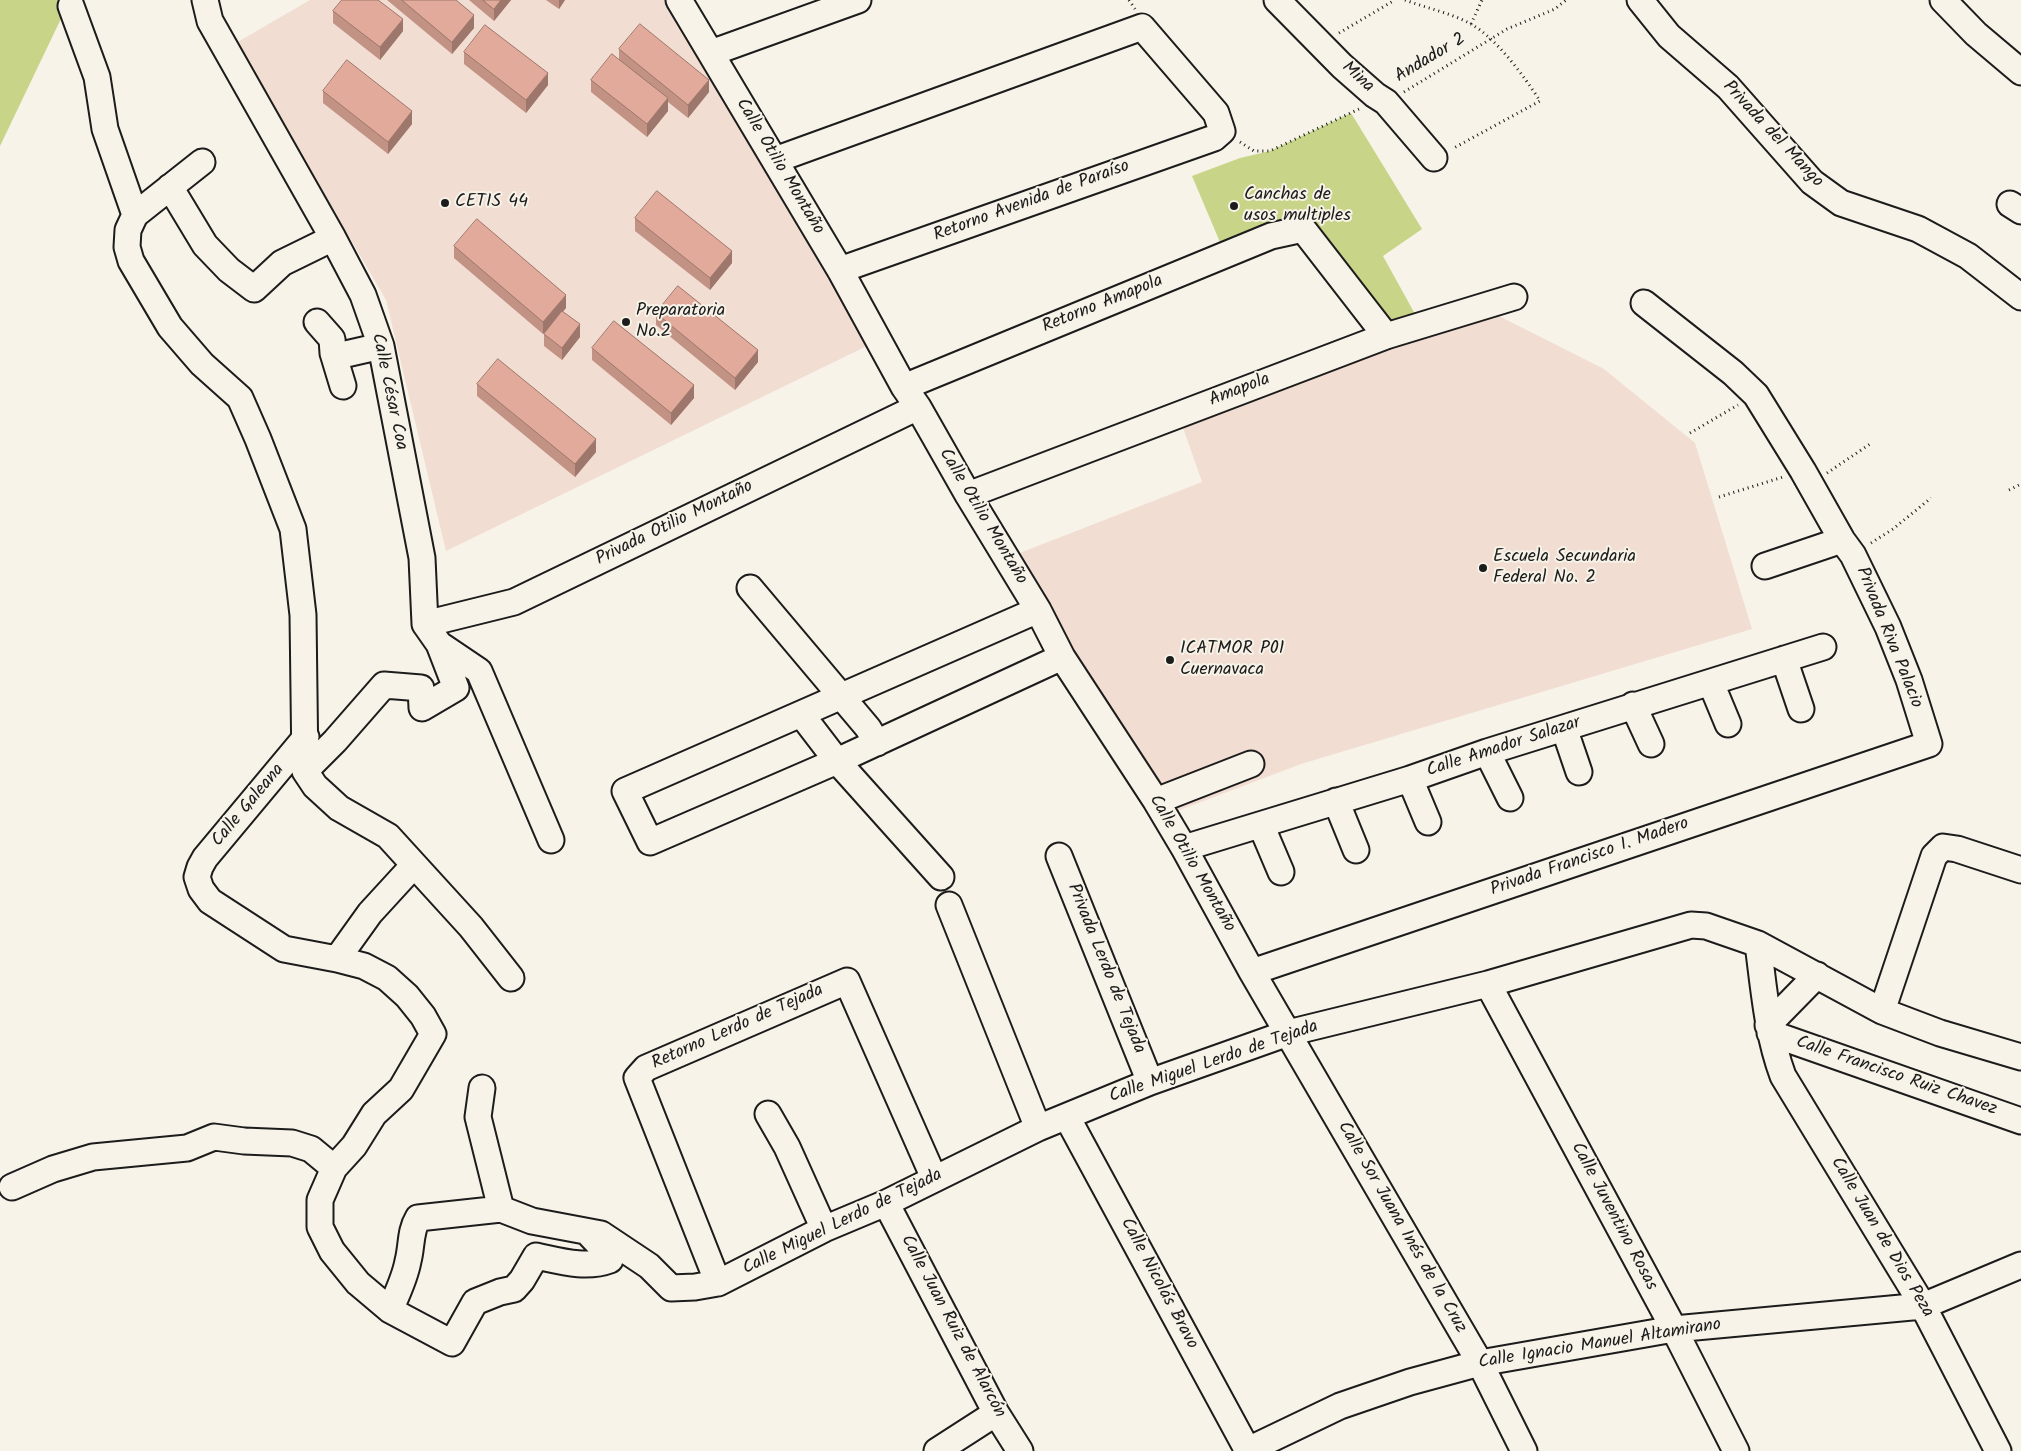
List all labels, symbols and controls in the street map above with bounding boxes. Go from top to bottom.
street label: Andador 2 [1392,29,1470,89]
street label: Mina [1336,58,1378,98]
street label: Privada del Mango [1717,77,1827,193]
street label: Calle Otilio Montaño [730,95,828,239]
street label: Retorno Avenida de Paraíso [931,156,1133,248]
place label: Canchas de usos multiples [1244,185,1351,228]
place label: CETIS 44 [455,192,528,214]
marker: CETIS 44 [439,197,451,209]
marker: Canchas de usos multiples [1228,200,1240,212]
street label: Retorno Amapola [1040,271,1166,339]
place label: Preparatoria No.2 [636,301,725,344]
marker: Preparatoria No.2 [620,316,632,328]
street label: Calle César Coa [365,332,411,452]
street label: Amapola [1207,370,1273,412]
street label: Calle Otilio Montaño [933,445,1031,589]
street label: Privada Otilio Montaño [593,477,757,571]
place label: Escuela Secundaria Federal No. 2 [1493,547,1636,590]
marker: Escuela Secundaria Federal No. 2 [1477,562,1489,574]
street label: Privada Riva Palacio [1850,564,1926,712]
place label: ICATMOR P01 Cuernavaca [1180,639,1284,682]
marker: ICATMOR P01 Cuernavaca [1164,654,1176,666]
street label: Calle Amador Salazar [1424,713,1584,783]
street label: Calle Galeana [208,760,290,852]
street label: Calle Otilio Montaño [1143,792,1239,936]
street label: Privada Francisco I. Madero [1488,814,1692,902]
street label: Privada Lerdo de Tejada [1061,881,1149,1057]
street label: Retorno Lerdo de Tejada [649,980,827,1076]
street label: Calle Miguel Lerdo de Tejada [1107,1017,1321,1109]
street label: Calle Francisco Ruiz Chavez [1793,1032,1999,1122]
street label: Calle Sor Juana Inés de la Cruz [1331,1118,1471,1338]
street label: Calle Juventino Rosas [1565,1139,1661,1295]
street label: Calle Juan de Dios Peza [1825,1154,1937,1322]
street label: Calle Miguel Lerdo de Tejada [740,1165,946,1281]
street label: Calle Nicolás Bravo [1114,1215,1202,1353]
street label: Calle Juan Ruiz de Alarcón [895,1232,1009,1422]
street label: Calle Ignacio Manuel Altamirano [1477,1315,1723,1375]

